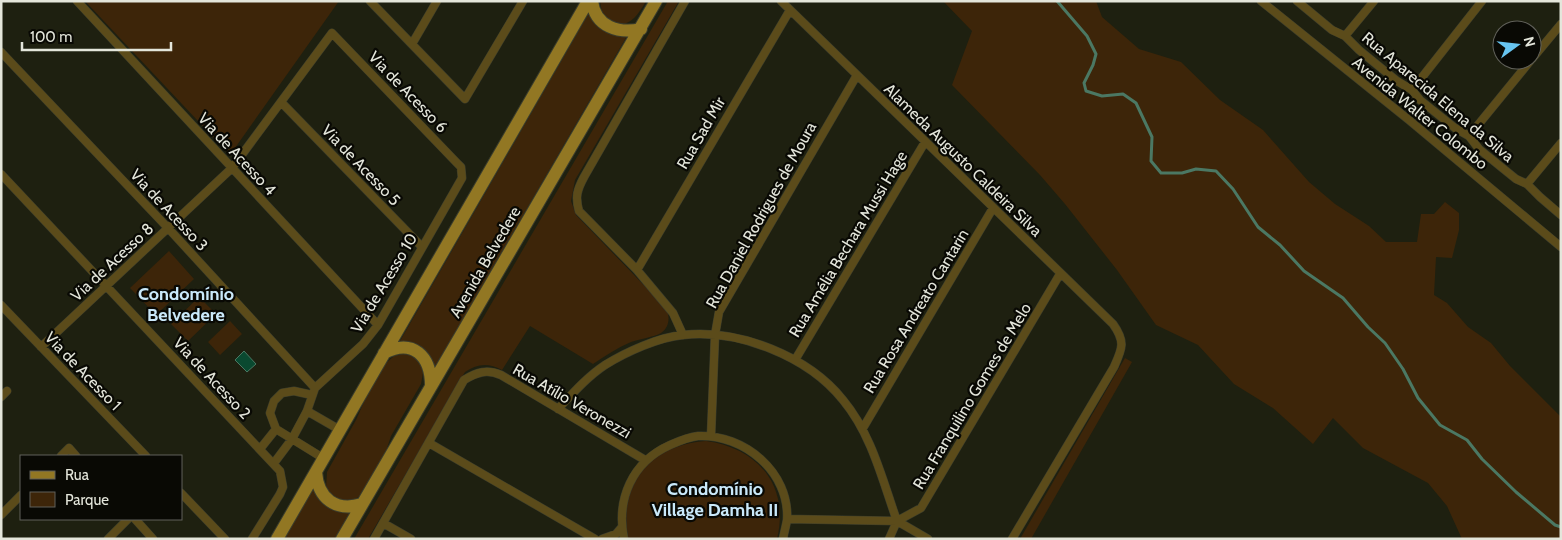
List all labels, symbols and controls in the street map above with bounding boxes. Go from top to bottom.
scale bar [22,20,171,52]
north arrow [1492,20,1542,70]
text: 100 m [30,28,72,46]
street label: Rua Aparecida Elena da Silva [1358,28,1518,166]
text: N [1520,35,1540,49]
street label: Via de Acesso 6 [364,47,452,137]
street label: Avenida Walter Colombo [1349,53,1492,173]
street label: Alameda Augusto Caldeira Silva [880,80,1046,241]
street label: Rua Sad Mir [673,93,730,172]
street label: Via de Acesso 4 [194,109,280,199]
street label: Rua Daniel Rodrigues de Moura [702,118,820,311]
street label: Via de Acesso 5 [318,121,404,209]
street label: Rua Amélia Bechara Mussi Hage [785,148,911,340]
street label: Via de Acesso 3 [126,165,212,255]
street label: Avenida Belvedere [445,203,525,321]
street label: Via de Acesso 8 [67,219,157,305]
street label: Rua Rosa Andreato Cantarin [859,226,973,396]
street label: Via de Acesso 10 [347,230,421,336]
district label: Condomínio Belvedere [138,283,234,326]
street label: Rua Franquilino Gomes de Melo [909,299,1035,492]
street label: Via de Acesso 1 [41,328,125,414]
street label: Via de Acesso 2 [169,333,255,423]
street label: Rua Atílio Veronezzi [510,359,634,443]
legend [20,455,182,520]
text: Rua [65,466,90,484]
district label: Condomínio Village Damha II [652,478,778,521]
text: Parque [65,491,109,509]

